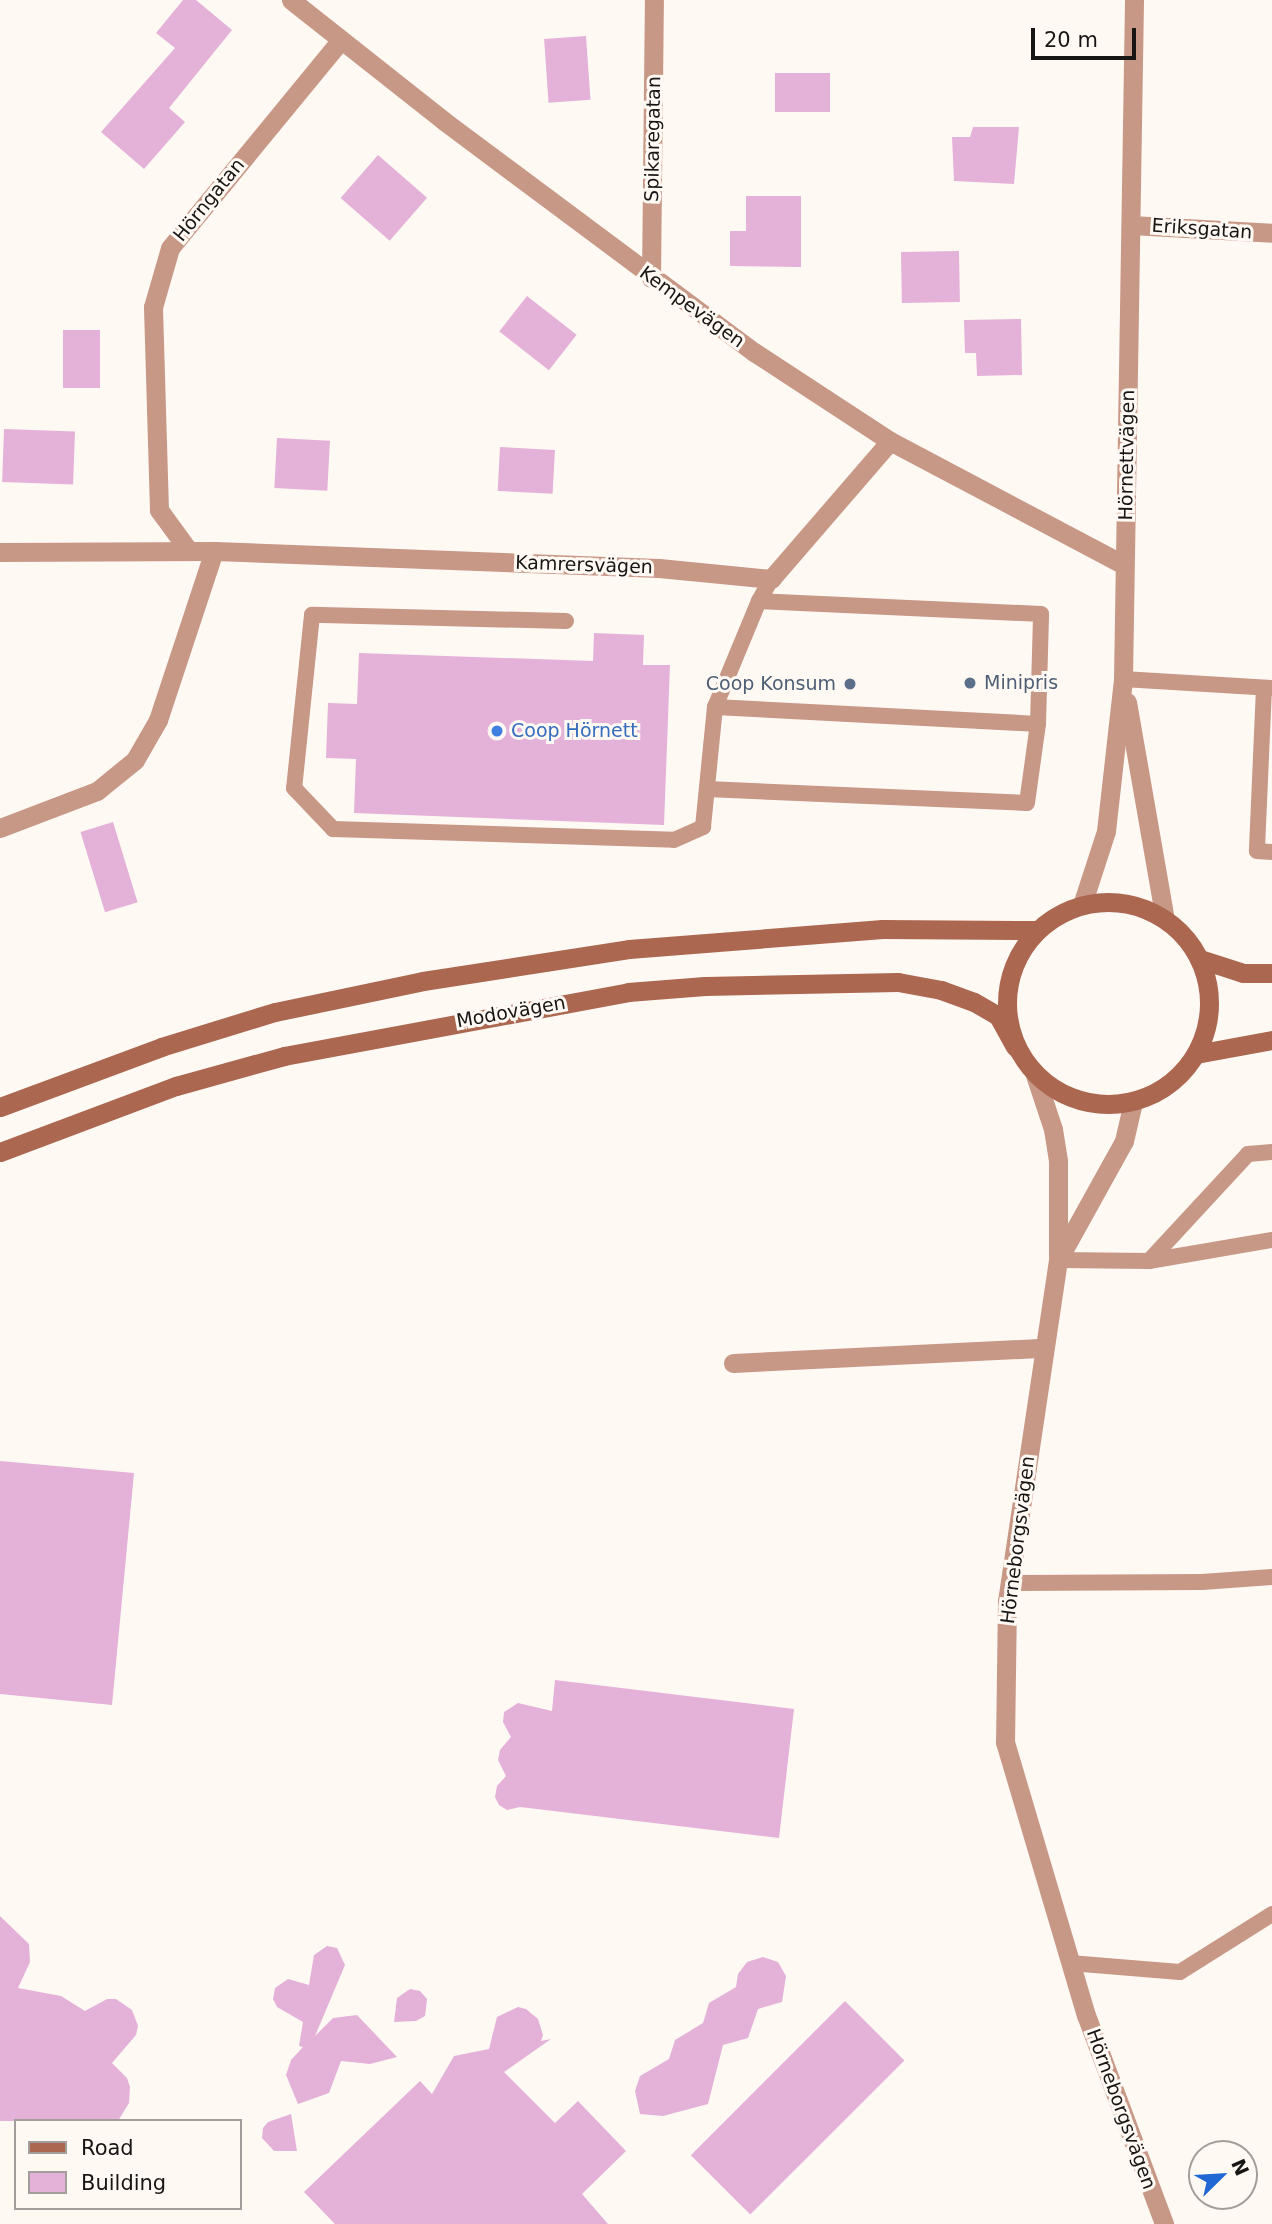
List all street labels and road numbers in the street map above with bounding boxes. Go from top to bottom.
street label: Spikaregatan [641,76,665,202]
street label: Hörngatan [169,154,249,246]
street label: Eriksgatan [1151,214,1253,244]
street label: Kempevägen [635,261,749,353]
street label: Hörnettvägen [1114,389,1140,521]
street label: Kamrersvägen [515,551,653,579]
street label: Modovägen [455,991,567,1033]
street label: Hörneborgsvägen [996,1455,1040,1625]
street label: Hörneborgsvägen [1081,2026,1161,2192]

